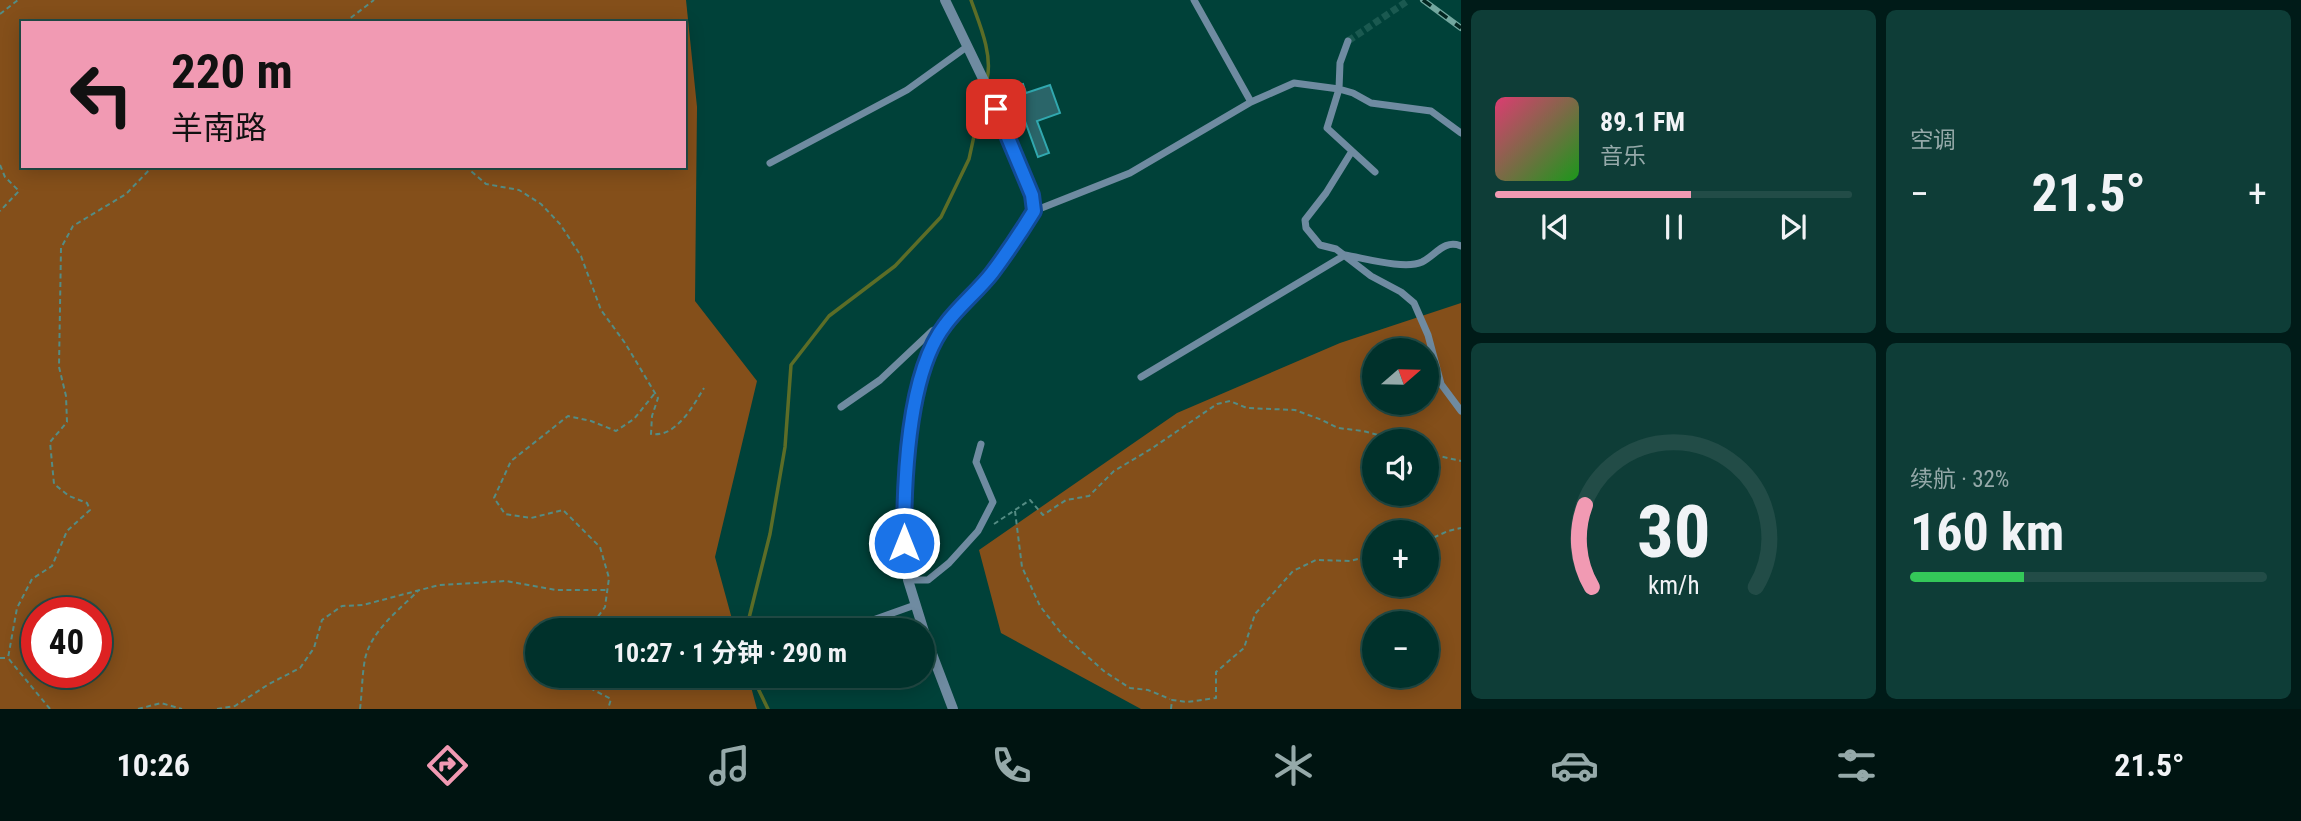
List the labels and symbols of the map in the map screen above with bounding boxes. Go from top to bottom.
pin [966,79,1026,139]
north arrow [1362,338,1438,415]
position arrow [867,506,941,580]
speed limit sign: 40 [21,597,112,688]

